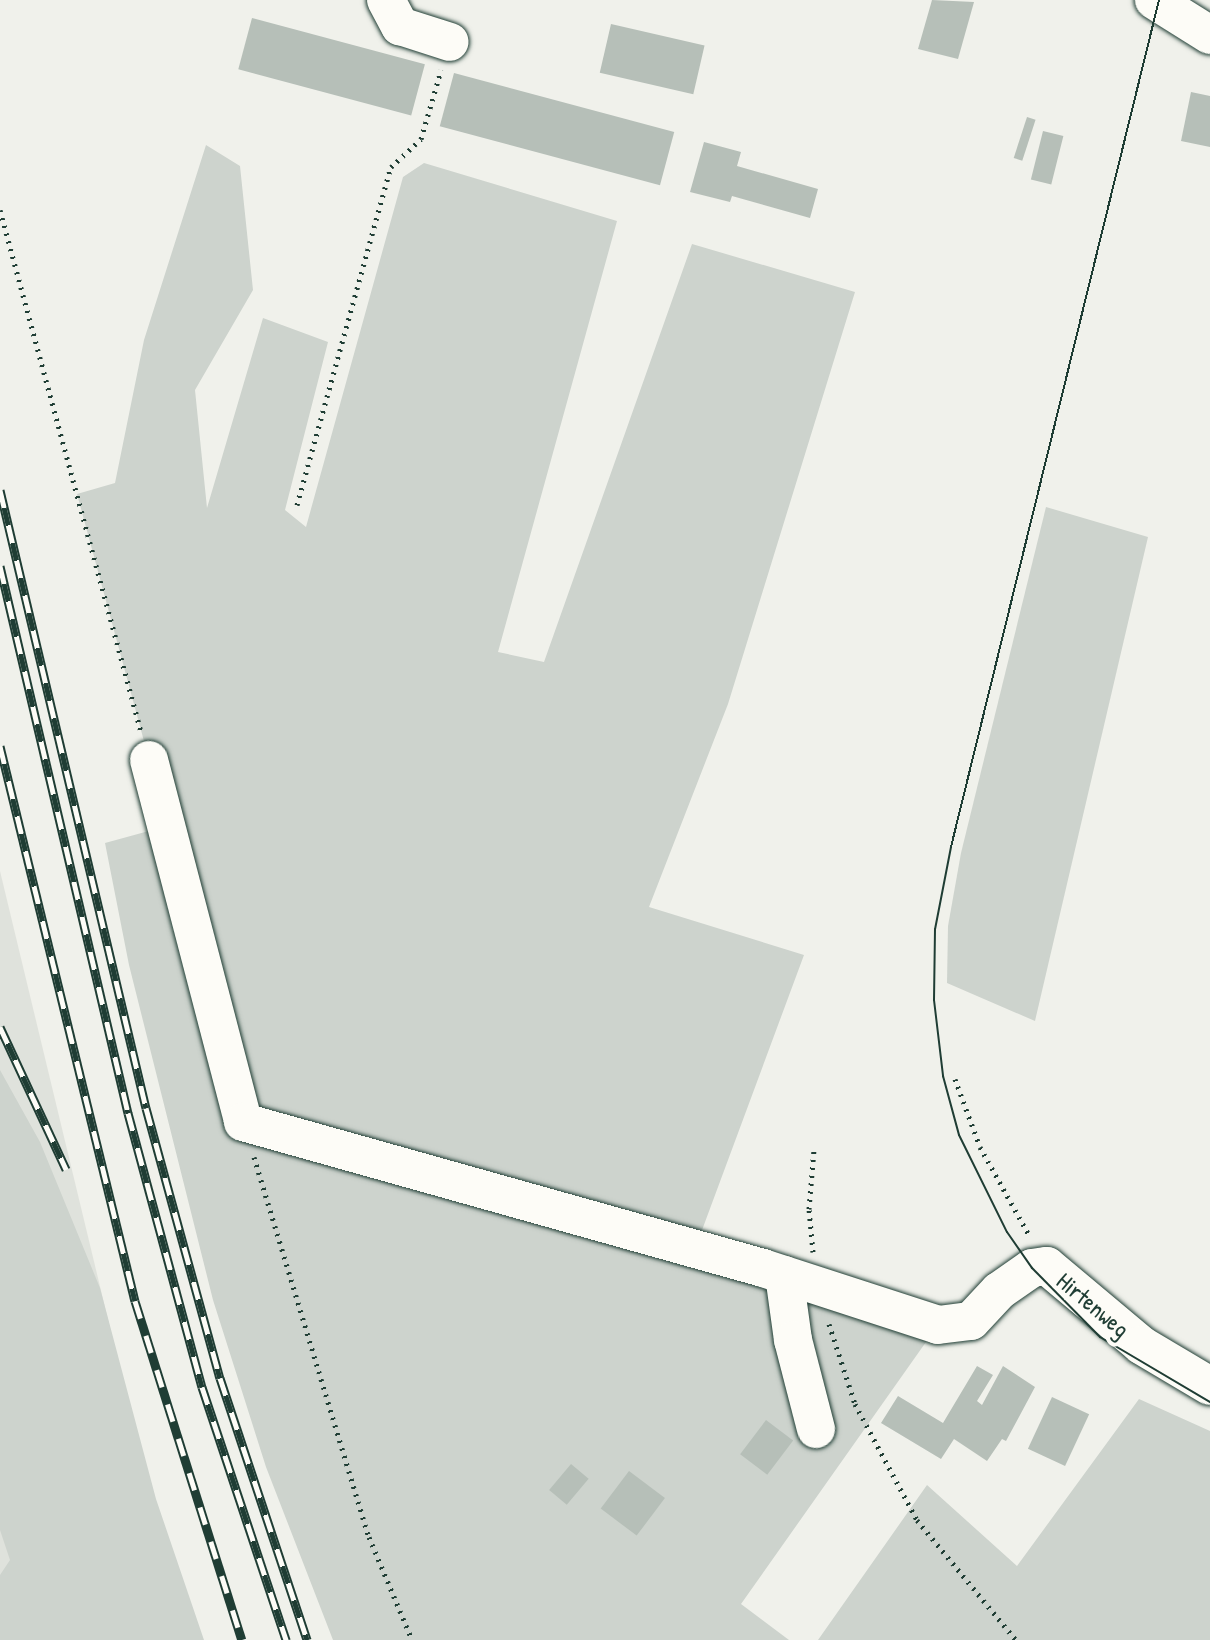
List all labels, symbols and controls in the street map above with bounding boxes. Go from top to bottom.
street label: Hirtenweg [1051,1266,1135,1344]

